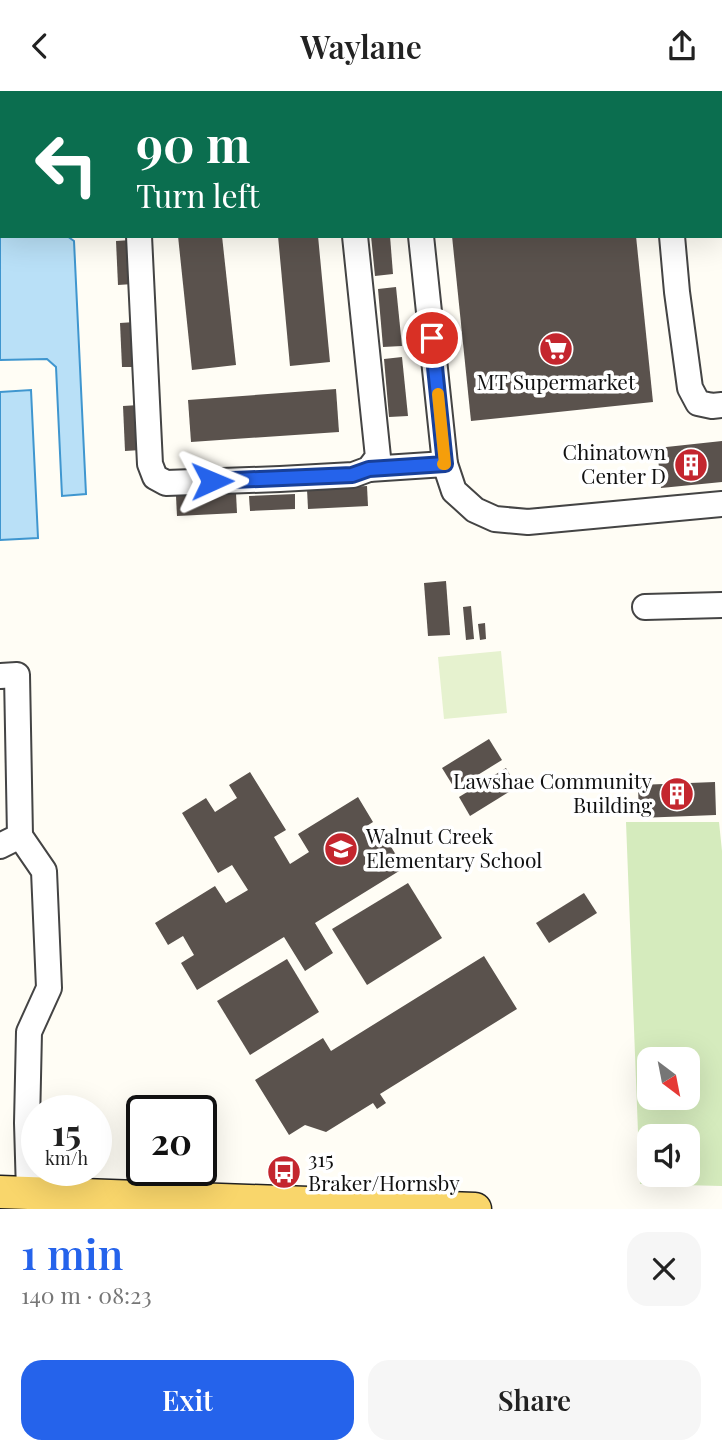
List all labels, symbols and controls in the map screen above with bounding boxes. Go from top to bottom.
text: Waylane [300,24,422,67]
icon: back [21,27,59,65]
icon: share [663,27,701,65]
text: 90 m [136,110,250,175]
icon: left [21,119,112,210]
text: Turn left [136,173,260,216]
pin [402,308,462,368]
icon: arrive [413,319,451,357]
supermarket icon: MT Supermarket [537,330,575,368]
place label: MT Supermarket [477,367,636,395]
place label: Chinatown Center D [563,437,666,489]
position arrow [175,444,249,518]
building icon: Chinatown Center D [672,446,710,484]
place label: Lawshae Community Building [453,766,652,818]
building icon: Lawshae Community Building [658,775,696,813]
place label: Walnut Creek Elementary School [365,821,542,873]
school or university icon: Walnut Creek Elementary School [322,830,360,868]
north arrow [637,1047,700,1109]
map controls [637,1047,700,1187]
speed limit sign: 20 [126,1095,217,1186]
text: 15 [52,1108,81,1155]
button: sound [637,1124,700,1187]
place label: 315 Braker/Hornsby [308,1144,460,1196]
text: km/h [45,1146,88,1170]
bus stop icon: 315 Braker/Hornsby [265,1153,303,1191]
text: 1 min [21,1225,123,1281]
button: close [627,1232,701,1306]
text: 140 m · 08:23 [21,1279,152,1310]
button: Exit [21,1360,354,1440]
button: Share [368,1360,701,1440]

